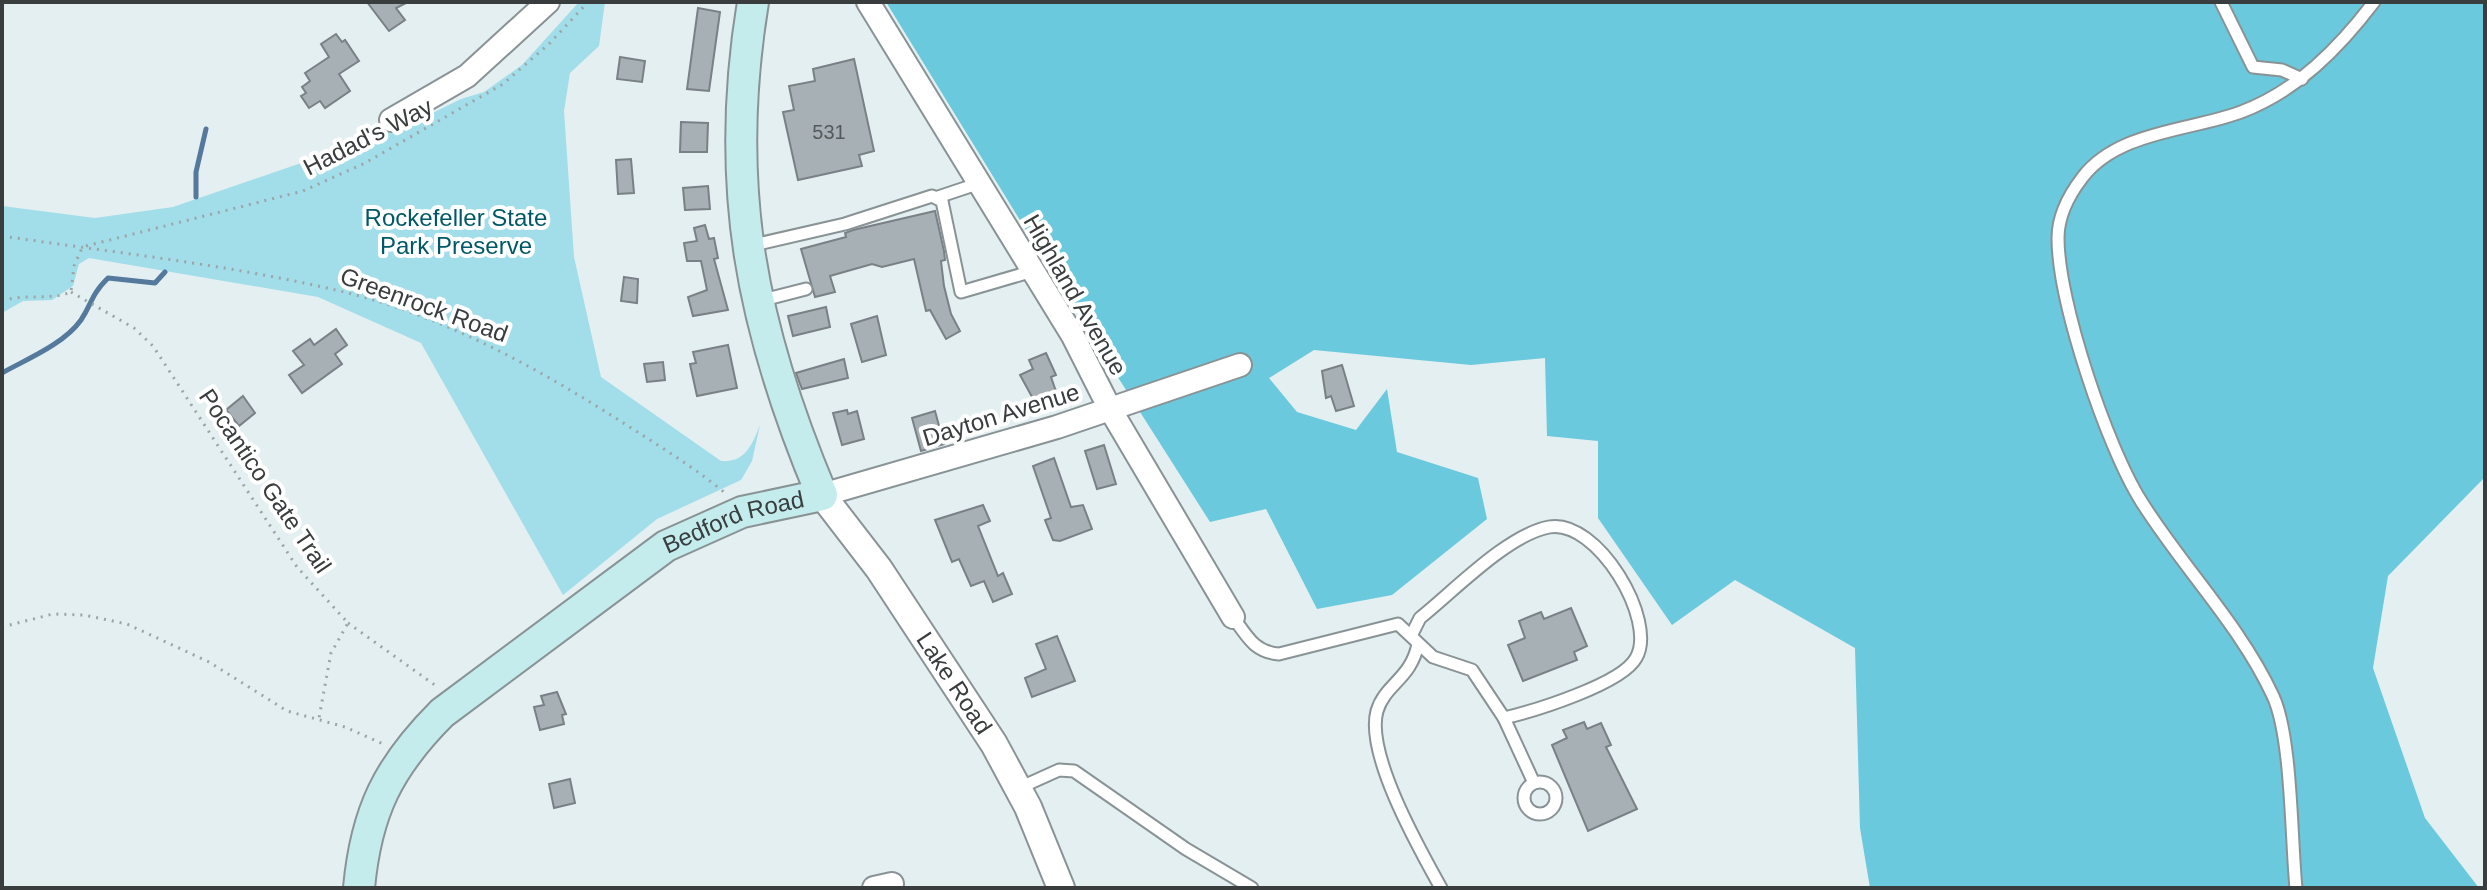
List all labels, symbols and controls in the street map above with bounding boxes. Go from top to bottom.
street label: Hadad's Way [299,92,437,181]
house number: 531 [812,121,846,143]
park label: Rockefeller State Park Preserve [365,204,547,259]
street label: Highland Avenue [1018,210,1132,380]
street label: Greenrock Road [337,262,512,347]
street label: Dayton Avenue [919,378,1082,451]
street label: Pocantico Gate Trail [194,384,337,578]
street label: Bedford Road [658,485,806,559]
street label: Lake Road [911,627,998,739]

